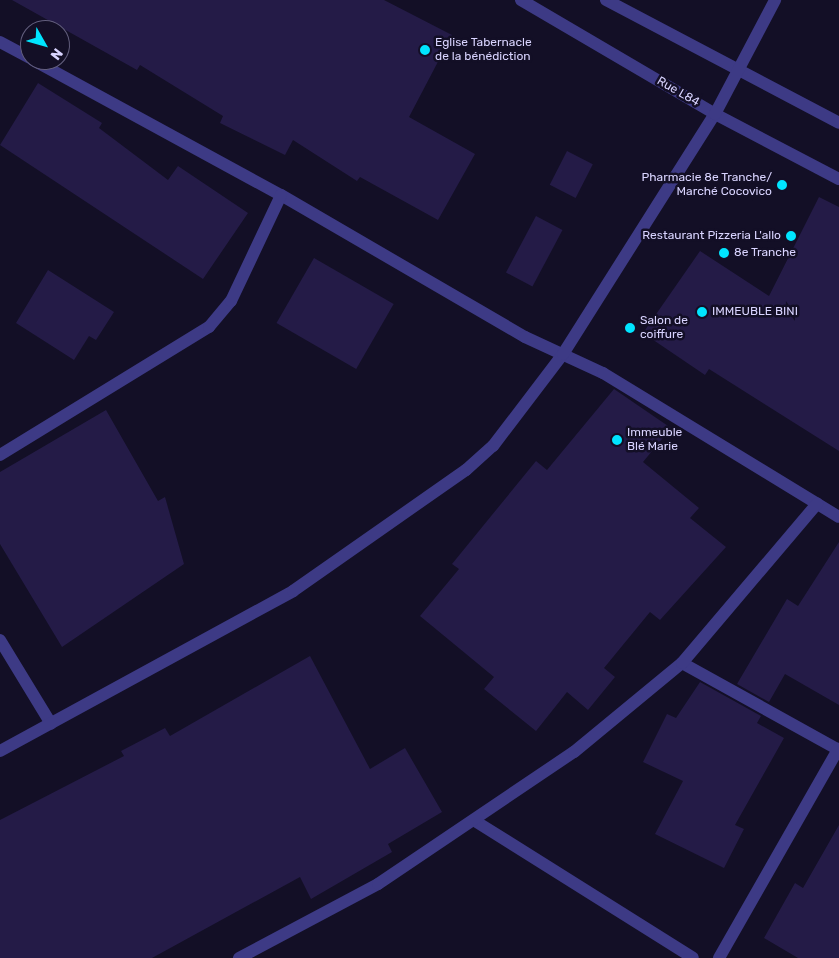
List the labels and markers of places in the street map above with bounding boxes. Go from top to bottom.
place label: Eglise Tabernacle de la bénédiction [435,36,532,64]
marker: Eglise Tabernacle de la bénédiction [419,44,431,56]
place label: Pharmacie 8e Tranche/ Marché Cocovico [641,171,772,199]
marker: Pharmacie 8e Tranche/ Marché Cocovico [776,179,788,191]
place label: Restaurant Pizzeria L'allo [642,229,781,243]
marker: Restaurant Pizzeria L'allo [785,230,797,242]
place label: 8e Tranche [734,246,796,260]
marker: 8e Tranche [718,247,730,259]
place label: IMMEUBLE BINI [712,305,798,319]
marker: IMMEUBLE BINI [696,306,708,318]
place label: Salon de coiffure [640,314,688,342]
marker: Salon de coiffure [624,322,636,334]
place label: Immeuble Blé Marie [627,426,682,454]
marker: Immeuble Blé Marie [611,434,623,446]

